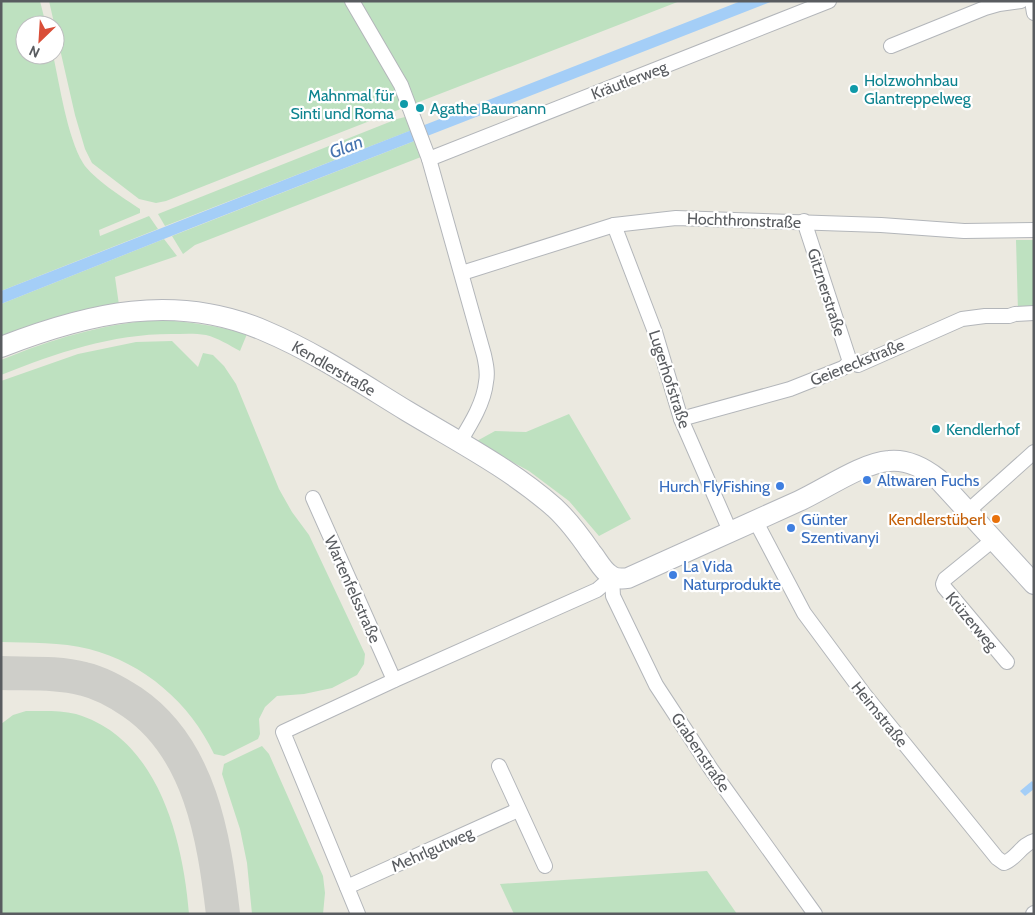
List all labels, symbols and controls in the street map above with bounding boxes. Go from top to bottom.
north arrow [15,15,65,65]
text: N [26,42,43,62]
street label: Kräutlerweg [588,57,671,104]
place label: Holzwohnbau Glantreppelweg [864,71,972,108]
marker: Holzwohnbau Glantreppelweg [848,83,860,95]
place label: Mahnmal für Sinti und Roma [290,86,395,123]
marker: Mahnmal für Sinti und Roma [398,98,410,110]
place label: Agathe Baumann [430,99,546,118]
marker: Agathe Baumann [414,102,426,114]
water label: Glan [326,131,366,163]
street label: Hochthronstraße [687,209,801,232]
street label: Gitznerstraße [803,246,850,338]
street label: Lugerhofstraße [645,328,694,431]
street label: Geiereckstraße [807,335,907,390]
street label: Kendlerstraße [289,337,379,400]
place label: Kendlerhof [946,420,1021,439]
marker: Kendlerhof [930,423,942,435]
place label: Altwaren Fuchs [877,471,980,490]
marker: Altwaren Fuchs [861,474,873,486]
place label: Hurch FlyFishing [659,477,771,496]
marker: Hurch FlyFishing [774,480,786,492]
place label: Günter Szentivanyi [801,510,879,547]
place label: Kendlerstüberl [888,510,986,529]
marker: Kendlerstüberl [990,513,1002,525]
marker: Günter Szentivanyi [785,522,797,534]
street label: Wartenfelsstraße [320,533,385,646]
place label: La Vida Naturprodukte [683,557,781,594]
marker: La Vida Naturprodukte [667,569,679,581]
street label: Krüzerweg [942,588,1002,655]
street label: Heimstraße [847,678,912,751]
street label: Grabenstraße [667,709,734,795]
street label: Mehrlgutweg [388,822,477,876]

